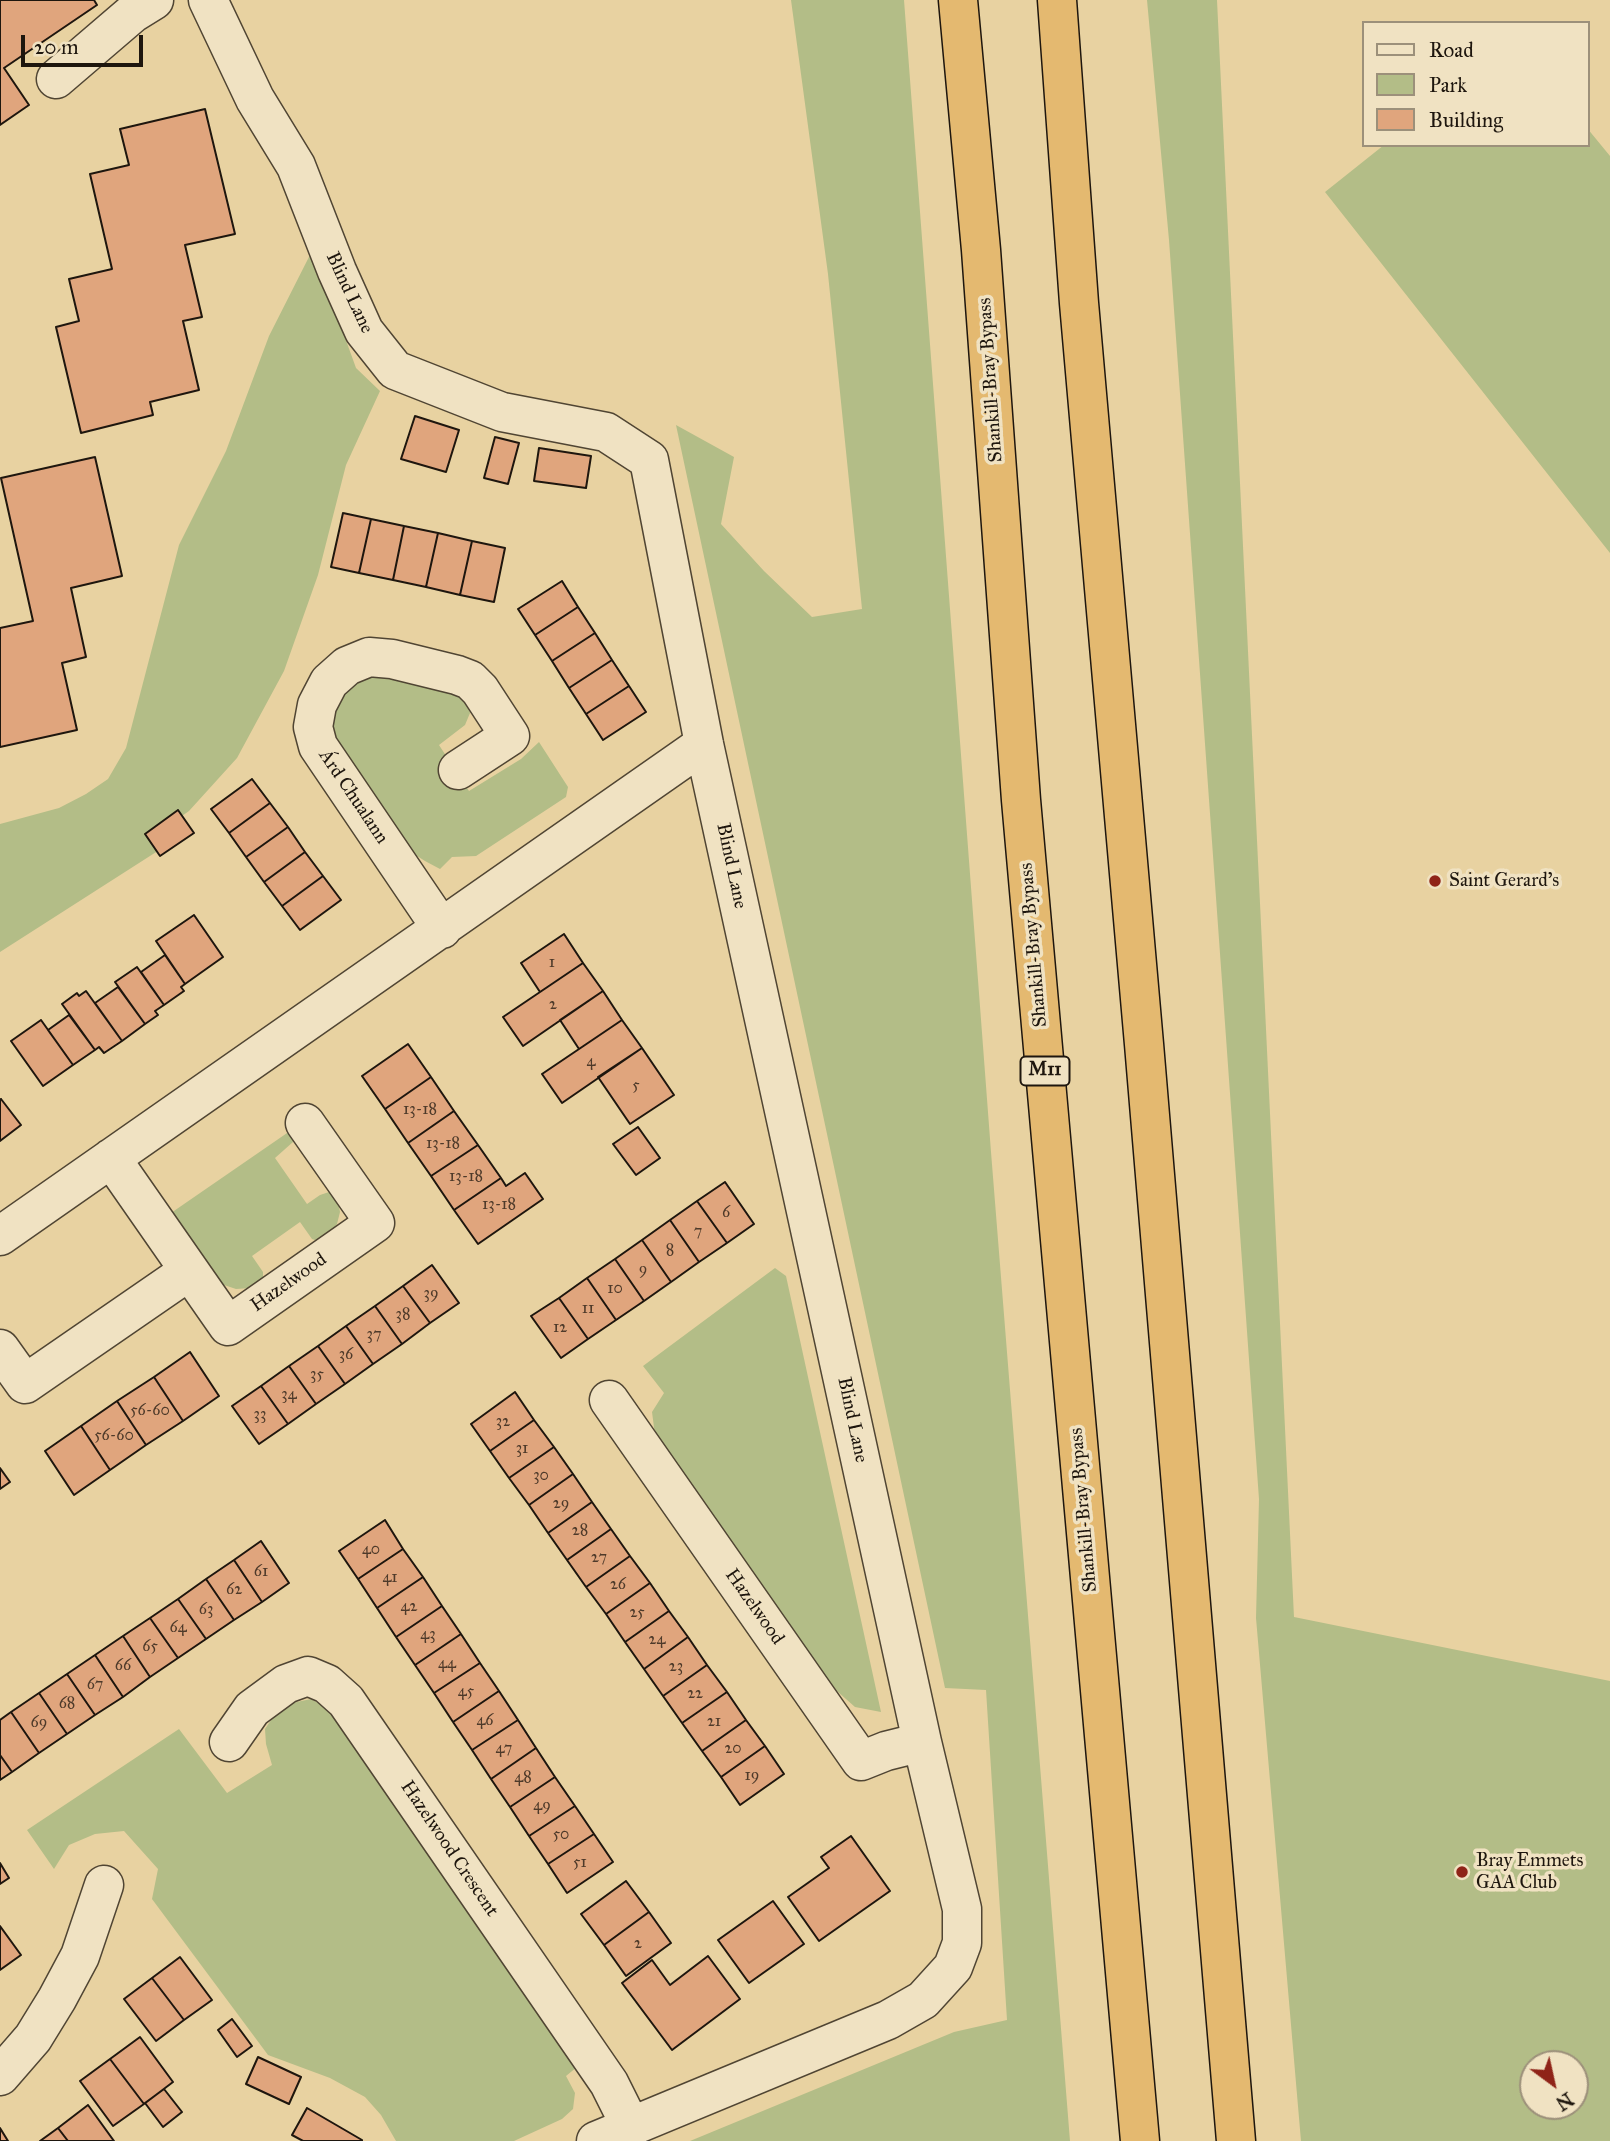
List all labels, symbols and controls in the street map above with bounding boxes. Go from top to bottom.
scale bar [24,21,147,65]
legend [1362,21,1589,147]
text: 20 m [34,34,79,60]
text: Road [1429,37,1474,63]
text: Park [1429,72,1467,98]
text: Building [1429,107,1503,133]
street label: Blind Lane [320,249,378,337]
street label: Shankill-Bray Bypass [974,297,1008,463]
street label: Árd Chualann [313,746,393,848]
street label: Blind Lane [711,821,751,911]
street label: Shankill-Bray Bypass [1015,862,1053,1028]
place label: Saint Gerard's [1449,870,1559,892]
marker: Saint Gerard's [1427,873,1443,889]
house number: 1 [549,953,555,973]
house number: 2 [549,995,557,1015]
house number: 4 [587,1052,595,1072]
road number: M11 [1020,1056,1070,1086]
house number: 5 [632,1076,640,1096]
house number: 13-18 [403,1100,437,1120]
house number: 13-18 [426,1134,460,1154]
house number: 13-18 [449,1167,483,1187]
house number: 13-18 [482,1195,516,1215]
house number: 6 [722,1203,730,1223]
house number: 7 [694,1222,702,1242]
house number: 8 [666,1241,674,1261]
street label: Hazelwood [247,1249,331,1317]
house number: 9 [639,1260,647,1280]
house number: 10 [607,1279,623,1299]
house number: 39 [424,1284,438,1304]
house number: 11 [582,1299,594,1319]
house number: 38 [396,1305,410,1325]
house number: 12 [553,1318,567,1338]
house number: 37 [367,1325,381,1345]
house number: 36 [339,1345,353,1365]
house number: 35 [310,1365,324,1385]
street label: Blind Lane [832,1375,872,1465]
house number: 34 [281,1385,297,1405]
house number: 56-60 [130,1401,170,1421]
house number: 33 [254,1405,266,1425]
house number: 32 [496,1412,510,1432]
house number: 56-60 [94,1426,134,1446]
street label: Shankill-Bray Bypass [1065,1427,1103,1593]
house number: 31 [516,1439,528,1459]
house number: 30 [533,1466,549,1486]
house number: 29 [553,1494,569,1514]
house number: 28 [572,1521,588,1541]
house number: 40 [362,1540,380,1560]
house number: 27 [591,1548,607,1568]
house number: 61 [254,1562,268,1582]
street label: Hazelwood [720,1565,788,1649]
house number: 41 [382,1568,398,1588]
house number: 26 [610,1575,626,1595]
house number: 62 [226,1580,242,1600]
house number: 42 [401,1597,417,1617]
house number: 63 [199,1600,213,1620]
house number: 25 [629,1603,645,1623]
house number: 64 [169,1618,187,1638]
house number: 43 [420,1625,436,1645]
house number: 24 [649,1630,665,1650]
house number: 65 [142,1637,158,1657]
house number: 44 [438,1654,456,1674]
house number: 66 [115,1656,131,1676]
house number: 23 [669,1657,683,1677]
house number: 67 [87,1675,103,1695]
house number: 45 [458,1682,474,1702]
house number: 22 [687,1684,703,1704]
house number: 68 [59,1694,75,1714]
house number: 46 [476,1711,494,1731]
house number: 21 [707,1712,721,1732]
house number: 69 [31,1713,47,1733]
house number: 47 [496,1739,512,1759]
house number: 20 [724,1739,742,1759]
house number: 19 [745,1766,759,1786]
house number: 48 [514,1768,532,1788]
street label: Hazelwood Crescent [395,1777,503,1921]
house number: 49 [533,1796,551,1816]
house number: 50 [553,1825,569,1845]
place label: Bray Emmets GAA Club [1476,1850,1583,1894]
house number: 51 [573,1853,587,1873]
marker: Bray Emmets GAA Club [1454,1864,1470,1880]
house number: 2 [634,1934,642,1954]
north arrow [1519,2050,1589,2120]
text: N [1552,2087,1578,2115]

